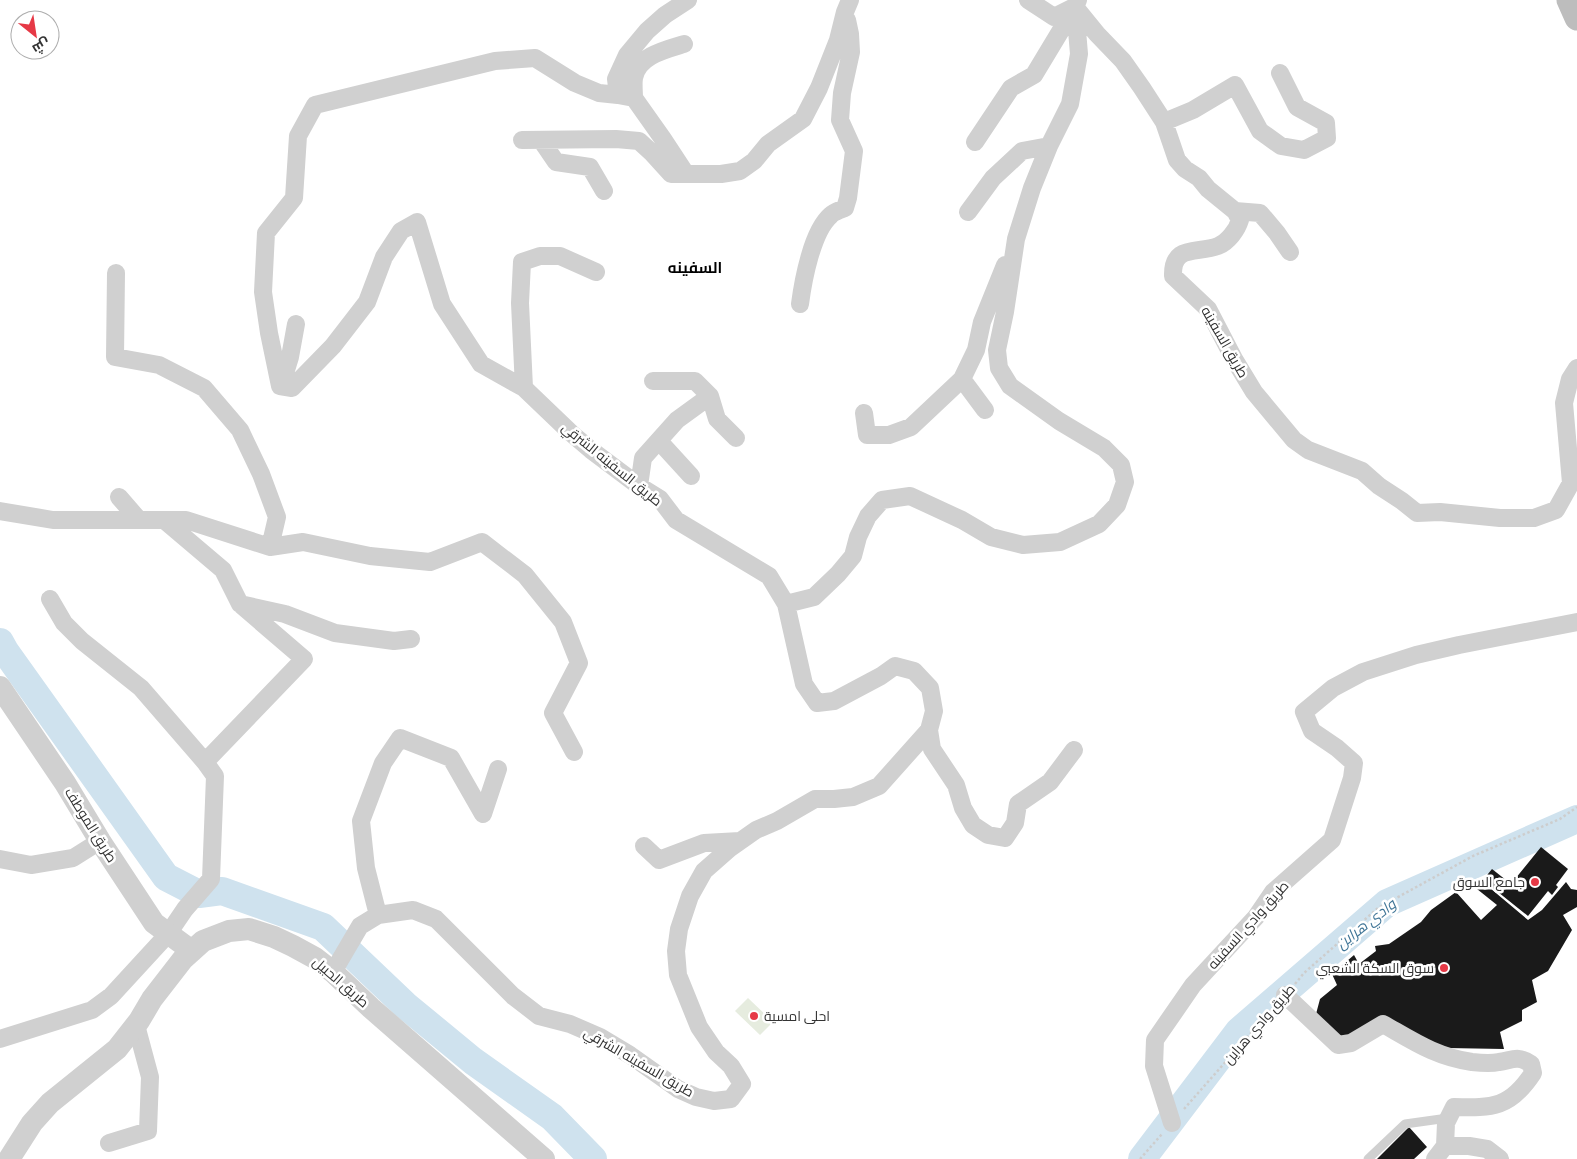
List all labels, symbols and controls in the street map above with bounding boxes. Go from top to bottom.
north arrow [10,10,60,60]
text: ش [29,34,54,59]
district label: السفينه [668,258,722,276]
street label: طريق السفينه [1197,303,1253,381]
street label: طريق السفينه الشرقي [556,418,666,512]
street label: طريق الموطف [61,784,121,866]
place label: جامع السوق [1453,873,1525,891]
marker: جامع السوق [1529,876,1541,888]
street label: طريق وادي السفينه [1204,877,1295,975]
water label: وادي هراين [1332,894,1402,955]
street label: طريق الحبيل [309,953,373,1011]
place label: سوق السكة الشعبي [1316,959,1434,980]
marker: سوق السكة الشعبي [1438,962,1450,974]
street label: طريق وادي هراين [1219,980,1301,1070]
place label: احلى امسية [764,1007,830,1024]
marker: احلى امسية [748,1010,760,1022]
street label: طريق السفينه الشرقي [579,1023,697,1103]

